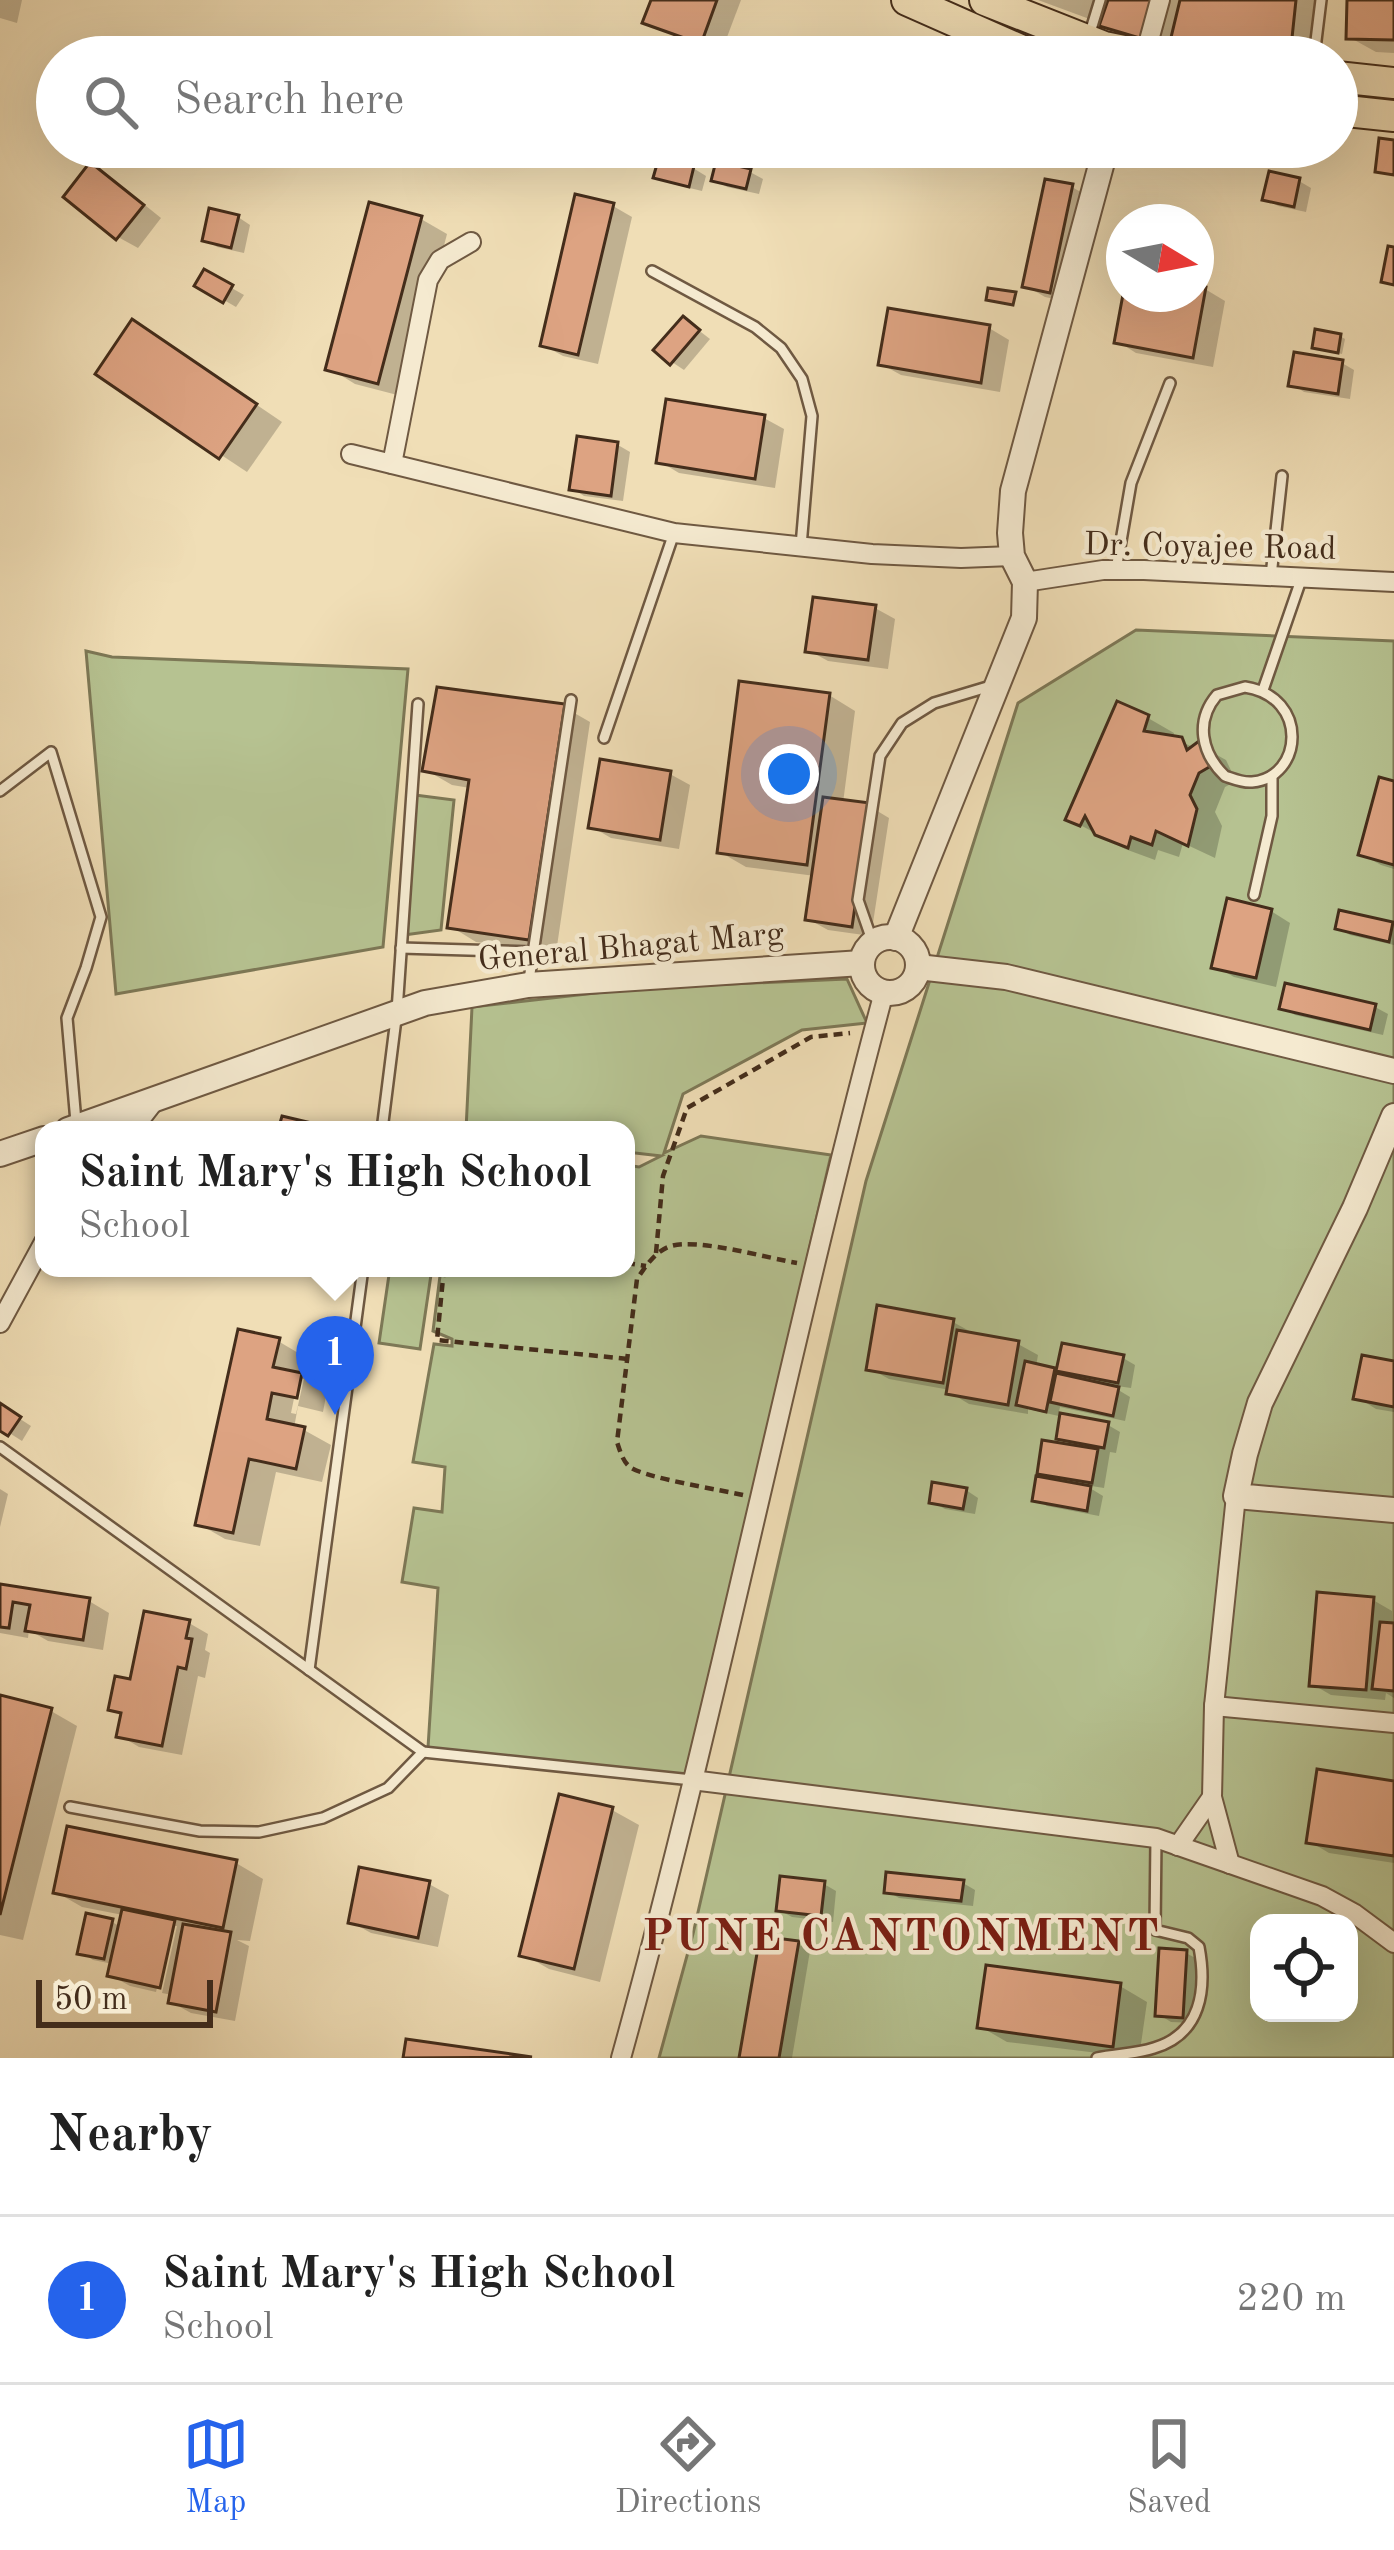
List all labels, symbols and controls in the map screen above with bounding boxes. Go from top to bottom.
search box [36,36,1358,168]
icon: search [78,69,144,135]
text: Search here [174,79,404,124]
north arrow [1106,204,1214,312]
street label: Dr. Coyajee Road [1083,529,1337,567]
your location [759,744,819,804]
street label: General Bhagat Marg [477,918,786,978]
popup [35,1121,635,1277]
text: Saint Mary's High School [78,1152,592,1197]
text: School [78,1207,190,1246]
pin: 1 [296,1316,374,1415]
map controls [1250,1914,1358,2022]
button: locate [1250,1914,1358,2022]
district label: PUNE CANTONMENT [642,1916,1162,1961]
scale bar [36,1974,213,2027]
text: 50 m [54,1984,128,2017]
text: Nearby [48,2111,213,2162]
text: Saint Mary's High School [162,2253,675,2298]
text: 1 [76,2280,98,2319]
text: 220 m [1236,2280,1346,2319]
text: School [162,2308,274,2347]
tab: Map [183,2411,249,2524]
tab: Directions [615,2411,761,2524]
tab: Saved [1127,2411,1211,2524]

